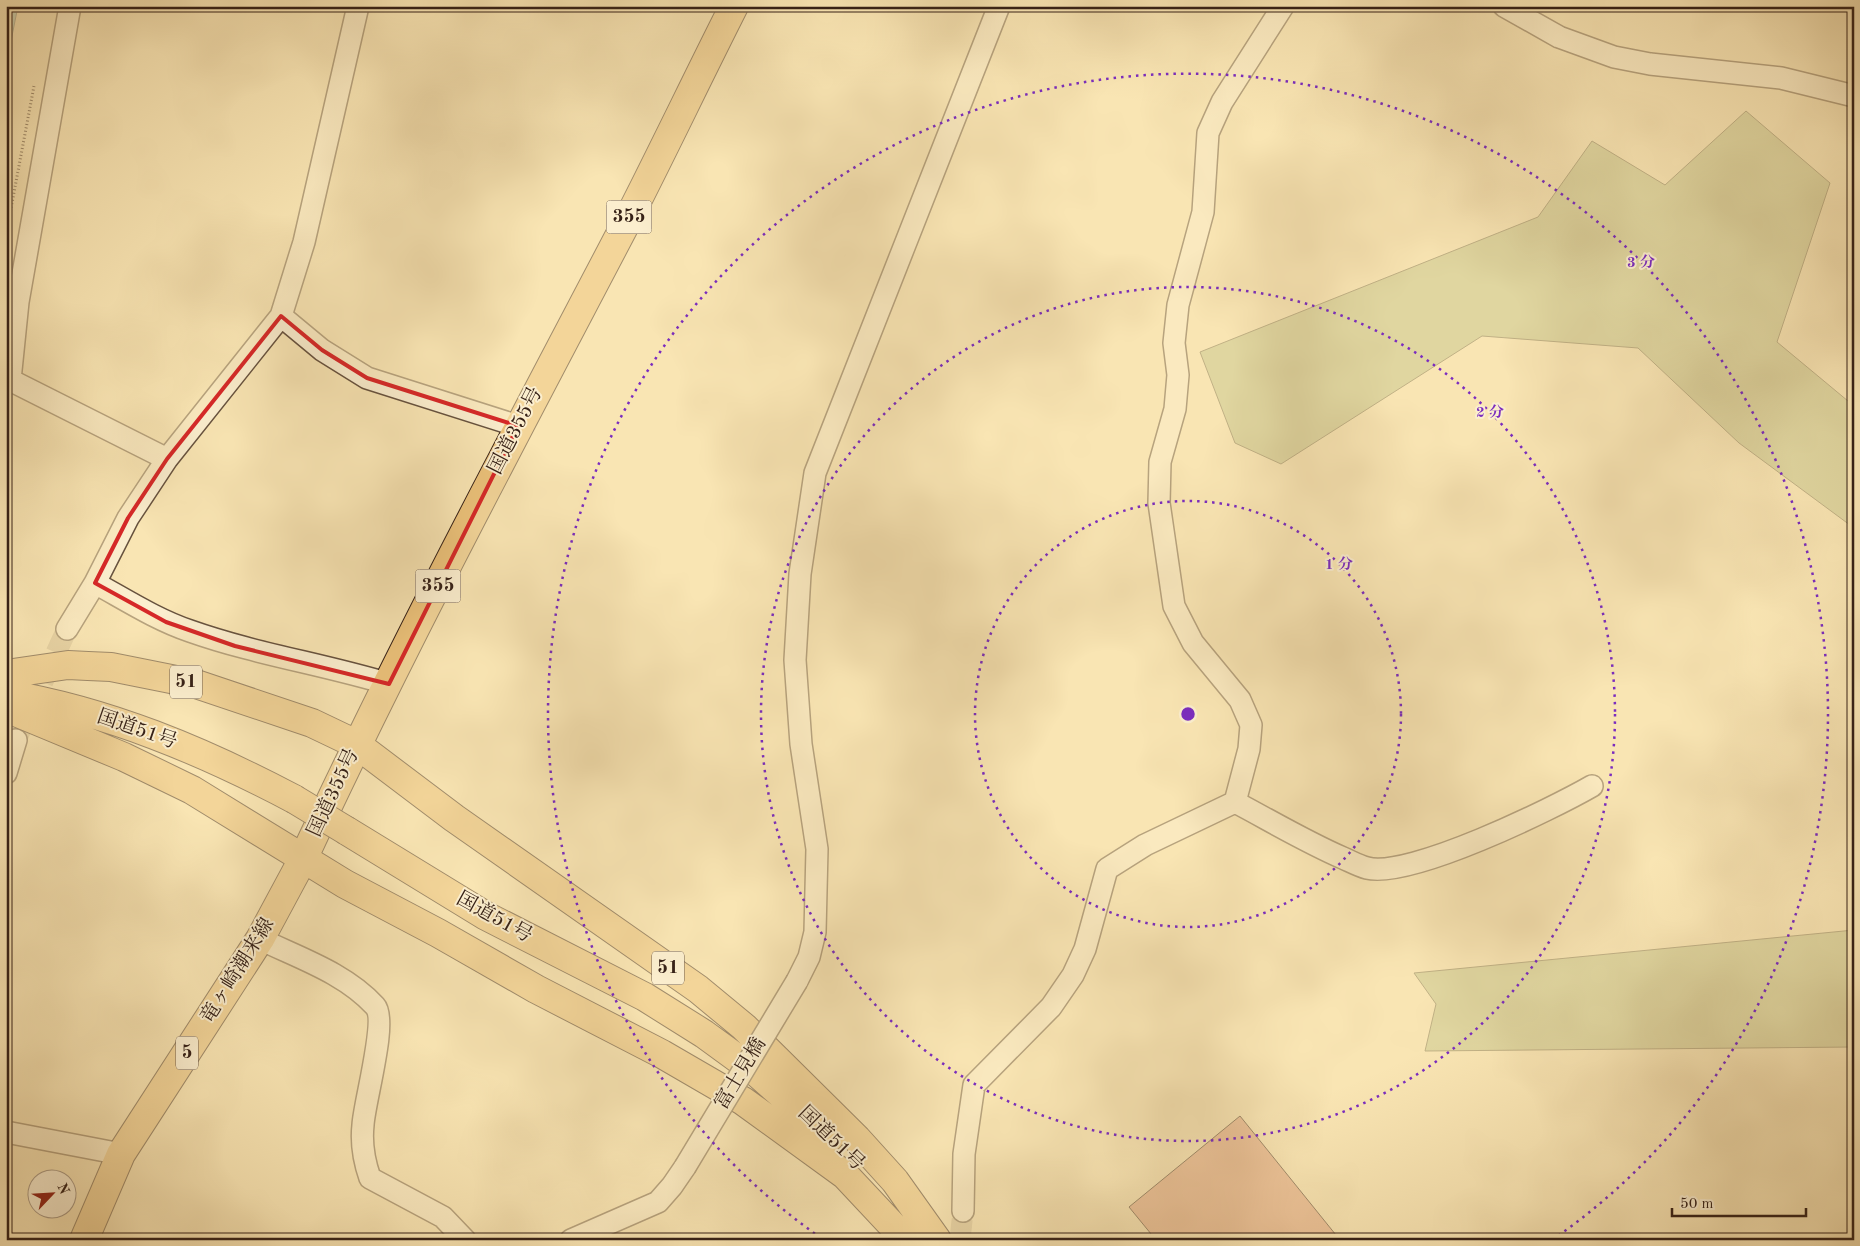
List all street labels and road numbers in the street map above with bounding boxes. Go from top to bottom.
road number: 355 [606,200,652,233]
street label: 国道355号 [484,383,546,478]
road number: 355 [416,570,460,602]
road number: 51 [170,666,202,699]
street label: 国道51号 [94,705,180,753]
street label: 国道355号 [303,745,363,840]
street label: 国道51号 [453,887,536,947]
street label: 竜ヶ崎潮来線 [196,914,278,1027]
road number: 51 [652,951,684,984]
street label: 富士見橋 [710,1034,770,1113]
road number: 5 [176,1036,198,1070]
street label: 国道51号 [794,1101,869,1175]

